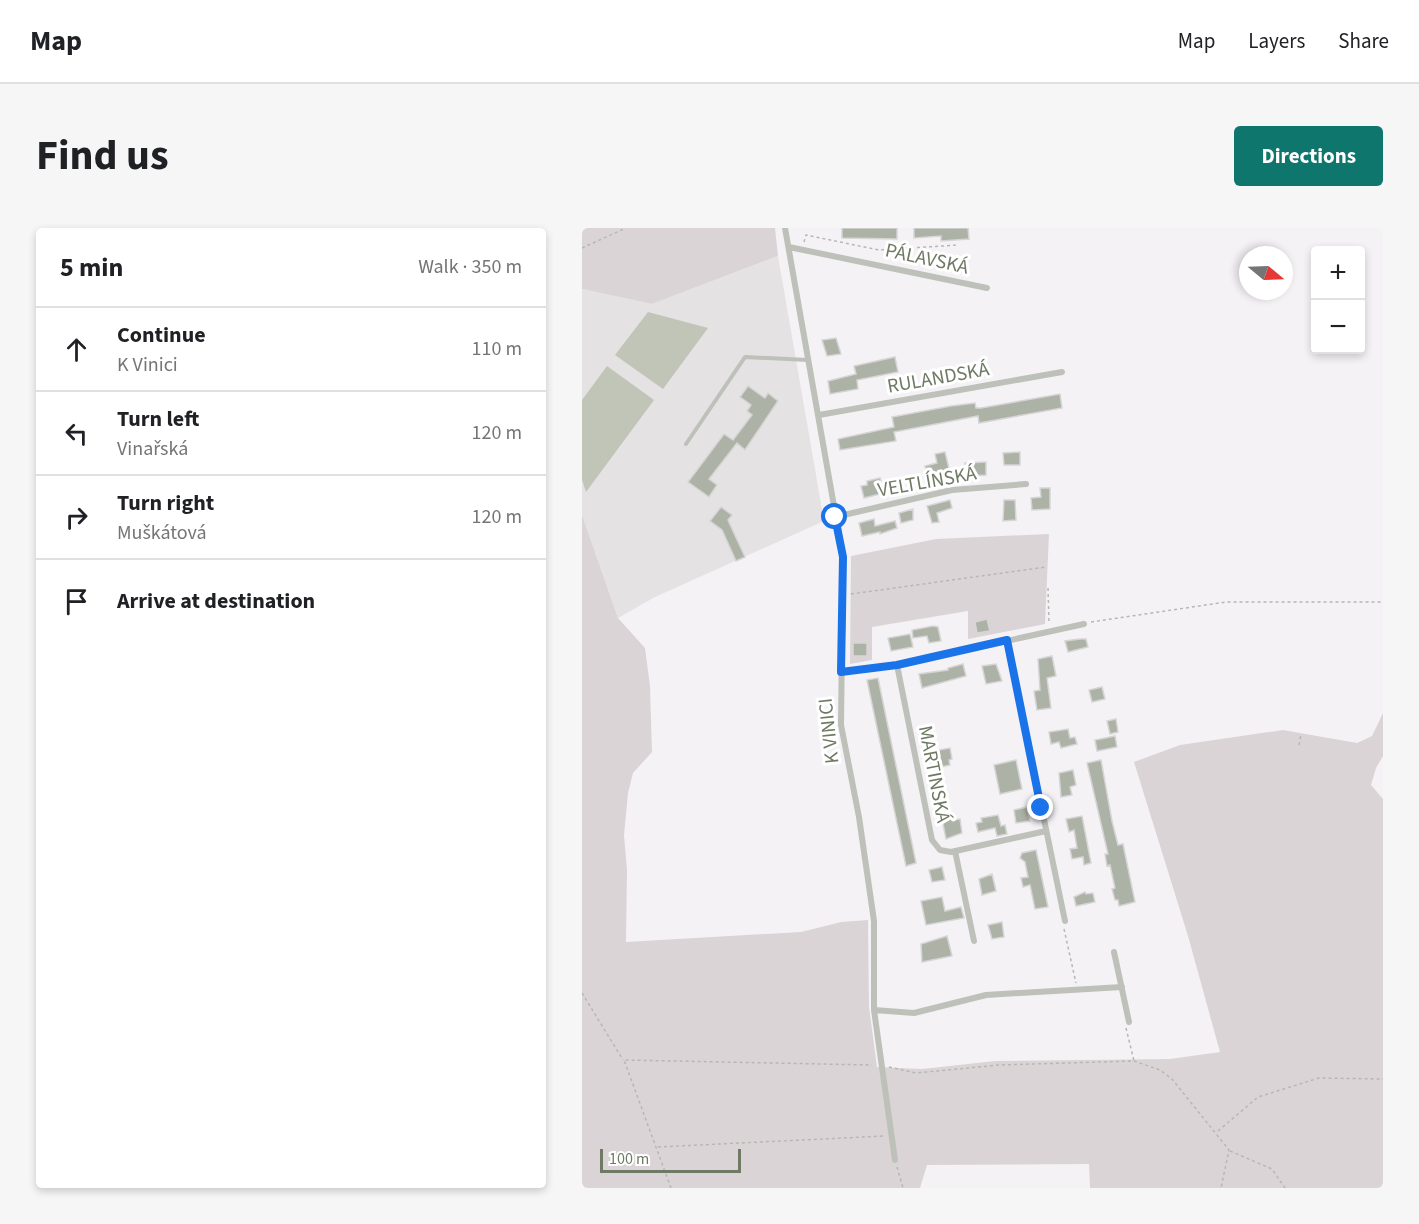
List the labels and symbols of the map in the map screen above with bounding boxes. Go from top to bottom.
street label: PÁLAVSKÁ [882,236,971,281]
north arrow [1239,246,1293,300]
street label: RULANDSKÁ [885,355,991,401]
street label: VELTLÍNSKÁ [876,460,979,504]
route start [821,503,847,529]
street label: K VINICI [812,697,846,765]
street label: MARTINSKÁ [911,723,957,825]
route end [1027,794,1053,820]
scale bar [600,1146,741,1174]

